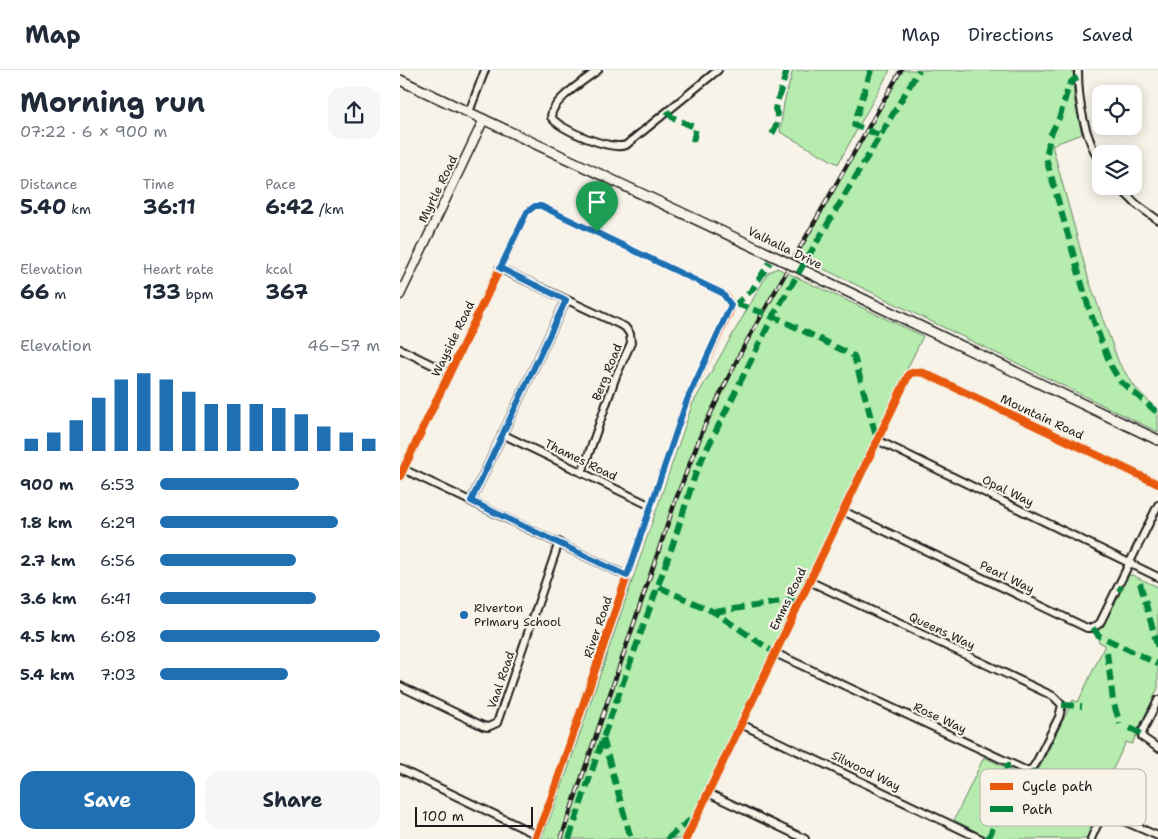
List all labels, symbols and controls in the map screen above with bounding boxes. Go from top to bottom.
text: Map [25,19,81,51]
text: Map [902,23,940,47]
text: Directions [968,23,1054,47]
text: Saved [1082,23,1133,47]
text: Morning run [20,83,205,121]
map controls [1092,85,1142,195]
button: locate [1092,85,1142,135]
button: share [328,87,380,139]
text: 07:22 · 6 × 900 m [20,121,167,142]
button: layers [1092,145,1142,195]
street label: Myrtle Road [415,152,461,225]
text: Distance [20,175,77,193]
text: Time [143,175,175,193]
text: Pace [265,175,296,193]
pin [576,181,618,232]
icon: arrive [583,188,611,216]
text: 5.40 [20,193,66,221]
text: 36:11 [143,193,196,221]
text: 6:42 [265,193,314,221]
text: km [66,200,91,218]
text: /km [314,200,344,218]
street label: Valhalla Drive [745,223,825,273]
text: Elevation [20,260,83,278]
text: Heart rate [143,260,214,278]
text: kcal [265,260,293,278]
text: 66 [20,278,50,306]
text: 133 [143,278,181,306]
text: 367 [265,278,308,306]
text: m [50,285,66,303]
text: bpm [181,285,214,303]
street label: Wayside Road [428,298,478,380]
text: Elevation [20,335,92,356]
text: 46–57 m [307,335,380,356]
street label: Berg Road [588,341,626,403]
street label: Mountain Road [998,391,1086,443]
street label: Thames Road [542,436,620,485]
street label: Opal Way [979,472,1037,510]
text: 900 m [20,474,74,495]
text: 6:53 [100,474,135,495]
text: 1.8 km [20,512,72,533]
text: 6:29 [100,512,136,533]
text: 2.7 km [20,550,75,571]
text: 6:56 [100,550,135,571]
street label: Pearl Way [977,557,1037,597]
street label: Emms Road [766,565,810,633]
text: 3.6 km [20,588,77,609]
text: 6:41 [100,588,131,609]
street label: River Road [580,594,616,660]
place label: Riverton Primary School [474,600,561,630]
marker: Riverton Primary School [458,609,470,621]
street label: Queens Way [906,609,978,653]
text: 4.5 km [20,626,75,647]
text: 6:08 [100,626,137,647]
street label: Vaal Road [484,649,518,711]
text: 5.4 km [20,664,75,685]
text: 7:03 [100,664,136,685]
street label: Rose Way [911,699,969,737]
street label: Silwood Way [829,747,903,795]
legend [980,769,1146,826]
button: Save [20,771,195,829]
button: Share [205,771,380,829]
text: Cycle path [1022,777,1093,795]
text: Path [1022,800,1053,818]
scale bar [415,804,532,827]
text: 100 m [422,807,464,825]

